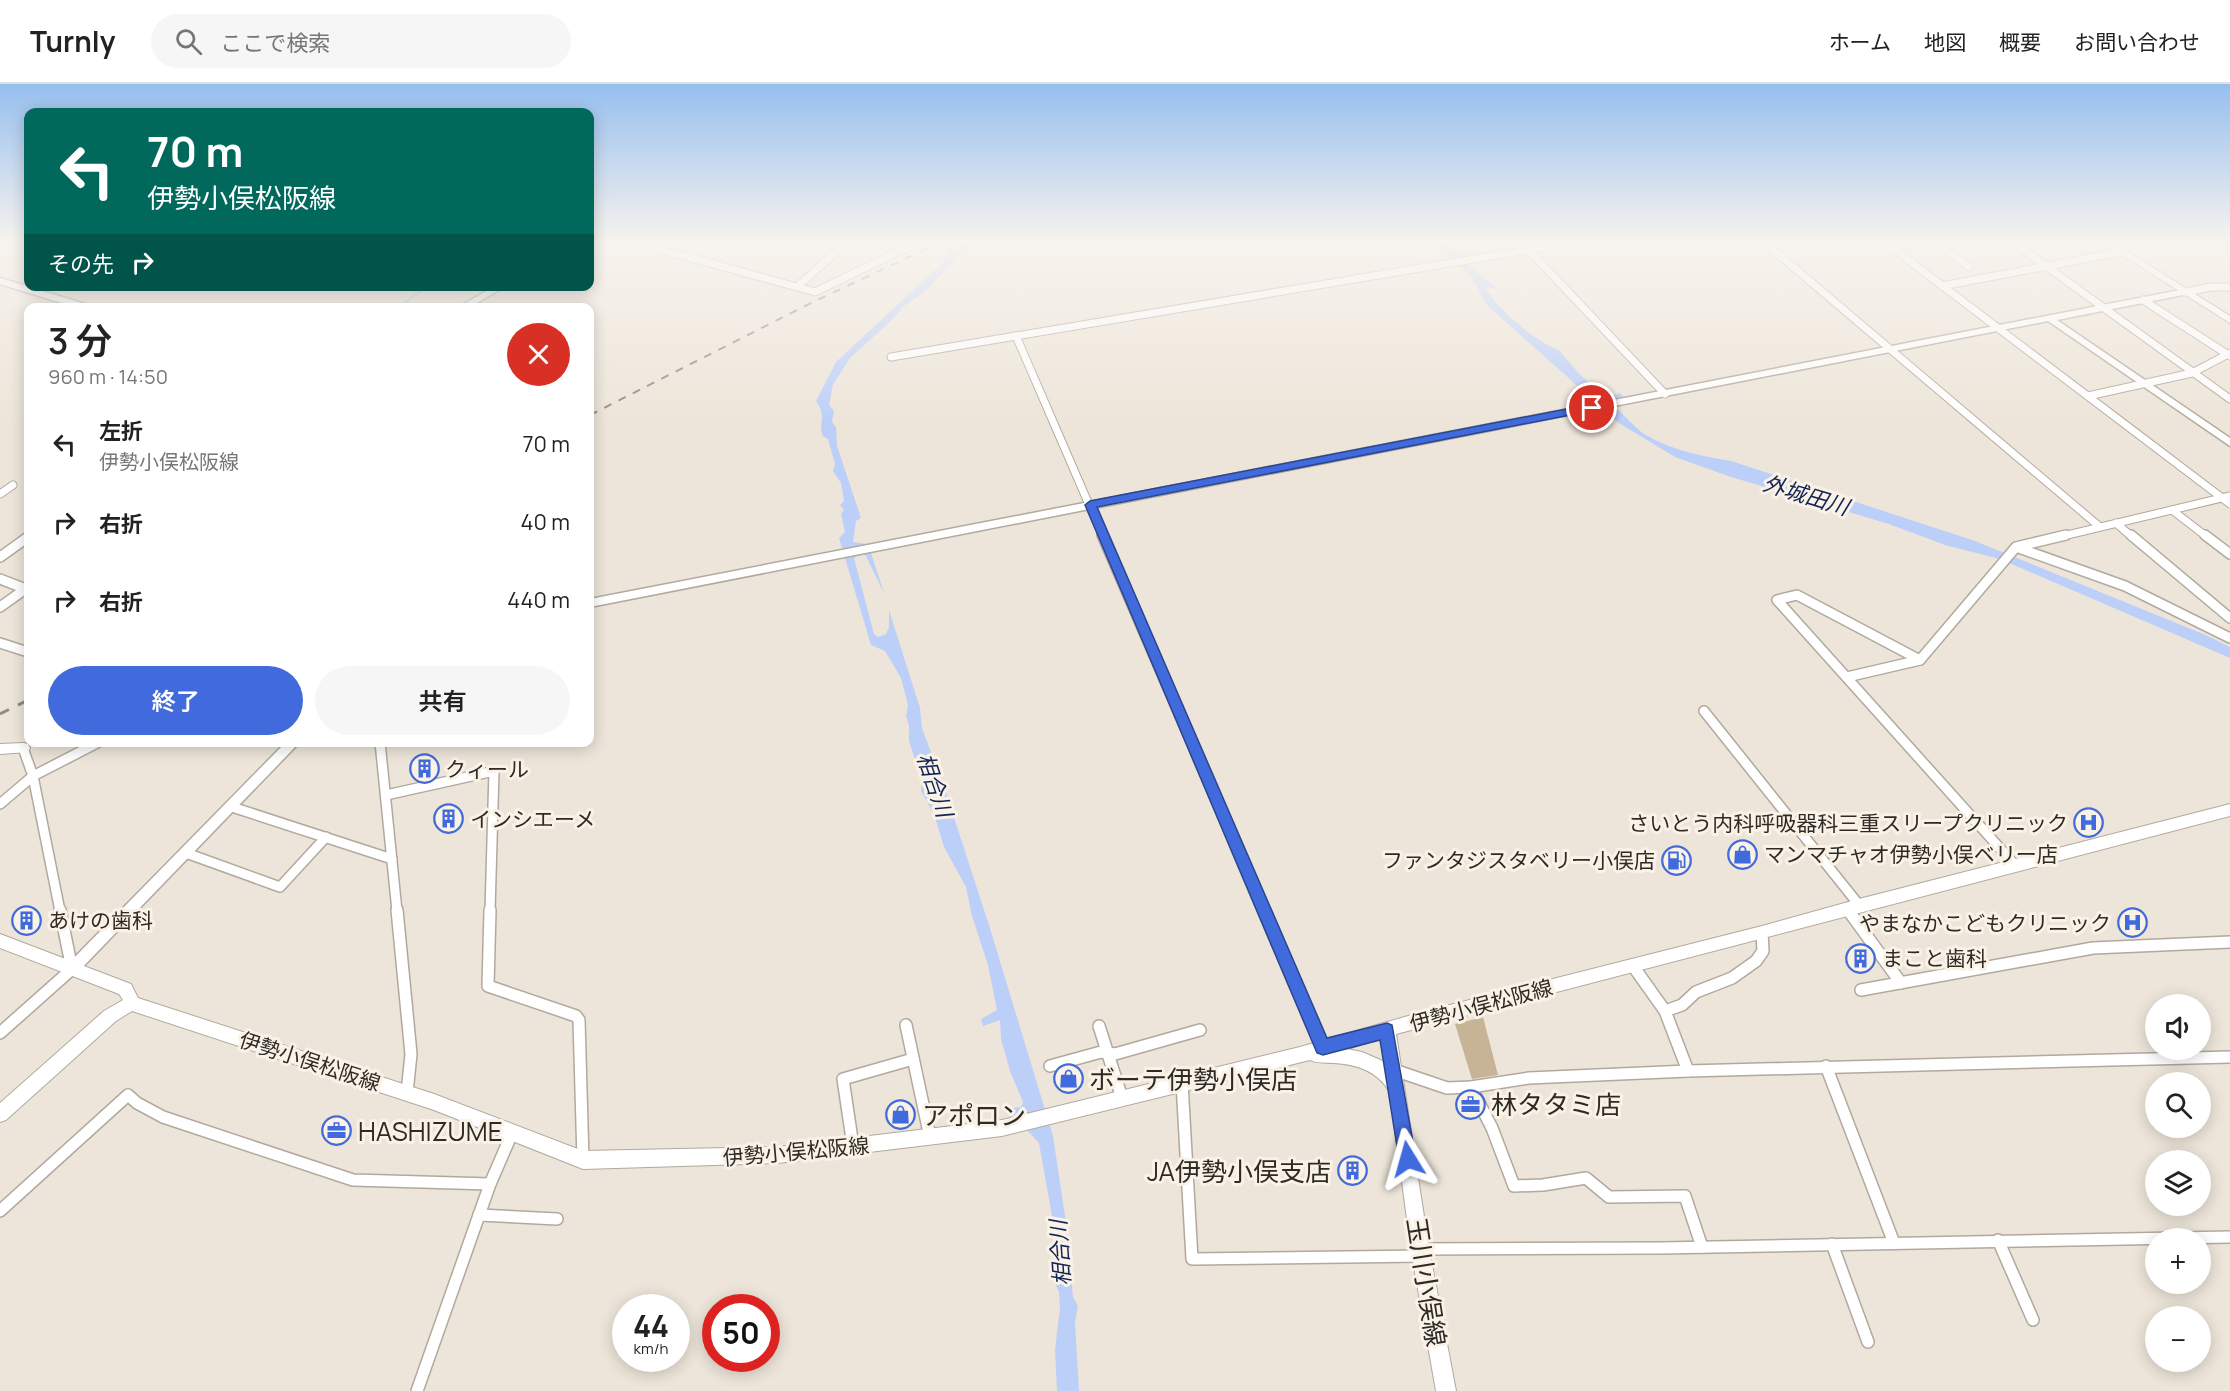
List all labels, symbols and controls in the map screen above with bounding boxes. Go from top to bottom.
search box [151,14,571,68]
text: Turnly [30,22,115,60]
icon: search [172,25,205,58]
text: ここで検索 [220,28,330,58]
text: ホーム [1829,28,1891,56]
text: 地図 [1924,28,1966,56]
text: 概要 [1999,28,2041,56]
text: お問い合わせ [2074,28,2200,56]
text: 70 m [147,122,243,180]
icon: left [48,132,126,210]
text: 伊勢小俣松阪線 [147,179,336,216]
icon: right [126,246,159,279]
text: その先 [48,249,114,279]
text: 3 分 [48,316,112,365]
button: close [507,323,570,386]
text: 960 m · 14:50 [48,363,168,390]
pin [1566,382,1617,433]
icon: arrive [1575,391,1608,424]
text: 左折 [99,416,143,446]
icon: left [48,428,81,461]
text: 70 m [522,429,570,459]
text: 伊勢小俣松阪線 [99,448,239,475]
water label: 外城田川 [1760,468,1854,523]
icon: right [48,506,81,539]
text: 40 m [521,507,570,537]
text: 右折 [99,509,143,539]
icon: right [48,584,81,617]
text: 440 m [507,585,570,615]
text: 右折 [99,587,143,617]
button: 終了 [48,666,303,735]
button: 共有 [315,666,570,735]
water label: 相合川 [910,749,961,823]
building icon: クィール [408,753,440,785]
place label: クィール [445,755,529,783]
building icon: インシエーメ [433,803,465,835]
place label: インシエーメ [470,805,595,833]
hospital icon: さいとう内科呼吸器科三重スリープクリニック [2073,807,2105,839]
place label: さいとう内科呼吸器科三重スリープクリニック [1628,809,2068,837]
shop icon: マンマチャオ伊勢小俣ベリー店 [1727,838,1759,870]
place label: マンマチャオ伊勢小俣ベリー店 [1764,840,2058,868]
fuel station icon: ファンタジスタベリー小俣店 [1660,844,1692,876]
place label: ファンタジスタベリー小俣店 [1382,846,1655,874]
building icon: あけの歯科 [11,904,43,936]
place label: あけの歯科 [48,906,153,934]
hospital icon: やまなかこどもクリニック [2116,907,2148,939]
place label: やまなかこどもクリニック [1859,909,2111,937]
building icon: まこと歯科 [1845,942,1877,974]
place label: まこと歯科 [1882,944,1987,972]
street label: 伊勢小俣松阪線 [1406,972,1556,1038]
map controls [2145,994,2211,1372]
button: sound [2145,994,2211,1060]
street label: 伊勢小俣松阪線 [236,1025,384,1097]
place label: ボーテ伊勢小俣店 [1089,1061,1297,1097]
shop icon: ボーテ伊勢小俣店 [1052,1063,1084,1095]
button: search [2145,1072,2211,1138]
place label: 林タタミ店 [1491,1086,1621,1122]
office icon: 林タタミ店 [1454,1088,1486,1120]
place label: アポロン [922,1097,1026,1133]
shop icon: アポロン [885,1099,917,1131]
place label: HASHIZUME [358,1113,503,1149]
office icon: HASHIZUME [321,1115,353,1147]
position arrow [1376,1127,1440,1191]
street label: 伊勢小俣松阪線 [722,1131,870,1171]
button: layers [2145,1150,2211,1216]
place label: JA伊勢小俣支店 [1147,1153,1331,1189]
building icon: JA伊勢小俣支店 [1336,1155,1368,1187]
street label: 玉川小俣線 [1399,1215,1455,1349]
water label: 相合川 [1043,1217,1077,1287]
button: + [2145,1228,2211,1294]
speed limit sign: 50 [702,1294,780,1372]
text: 44 [633,1305,669,1346]
button: − [2145,1306,2211,1372]
text: km/h [634,1338,668,1359]

